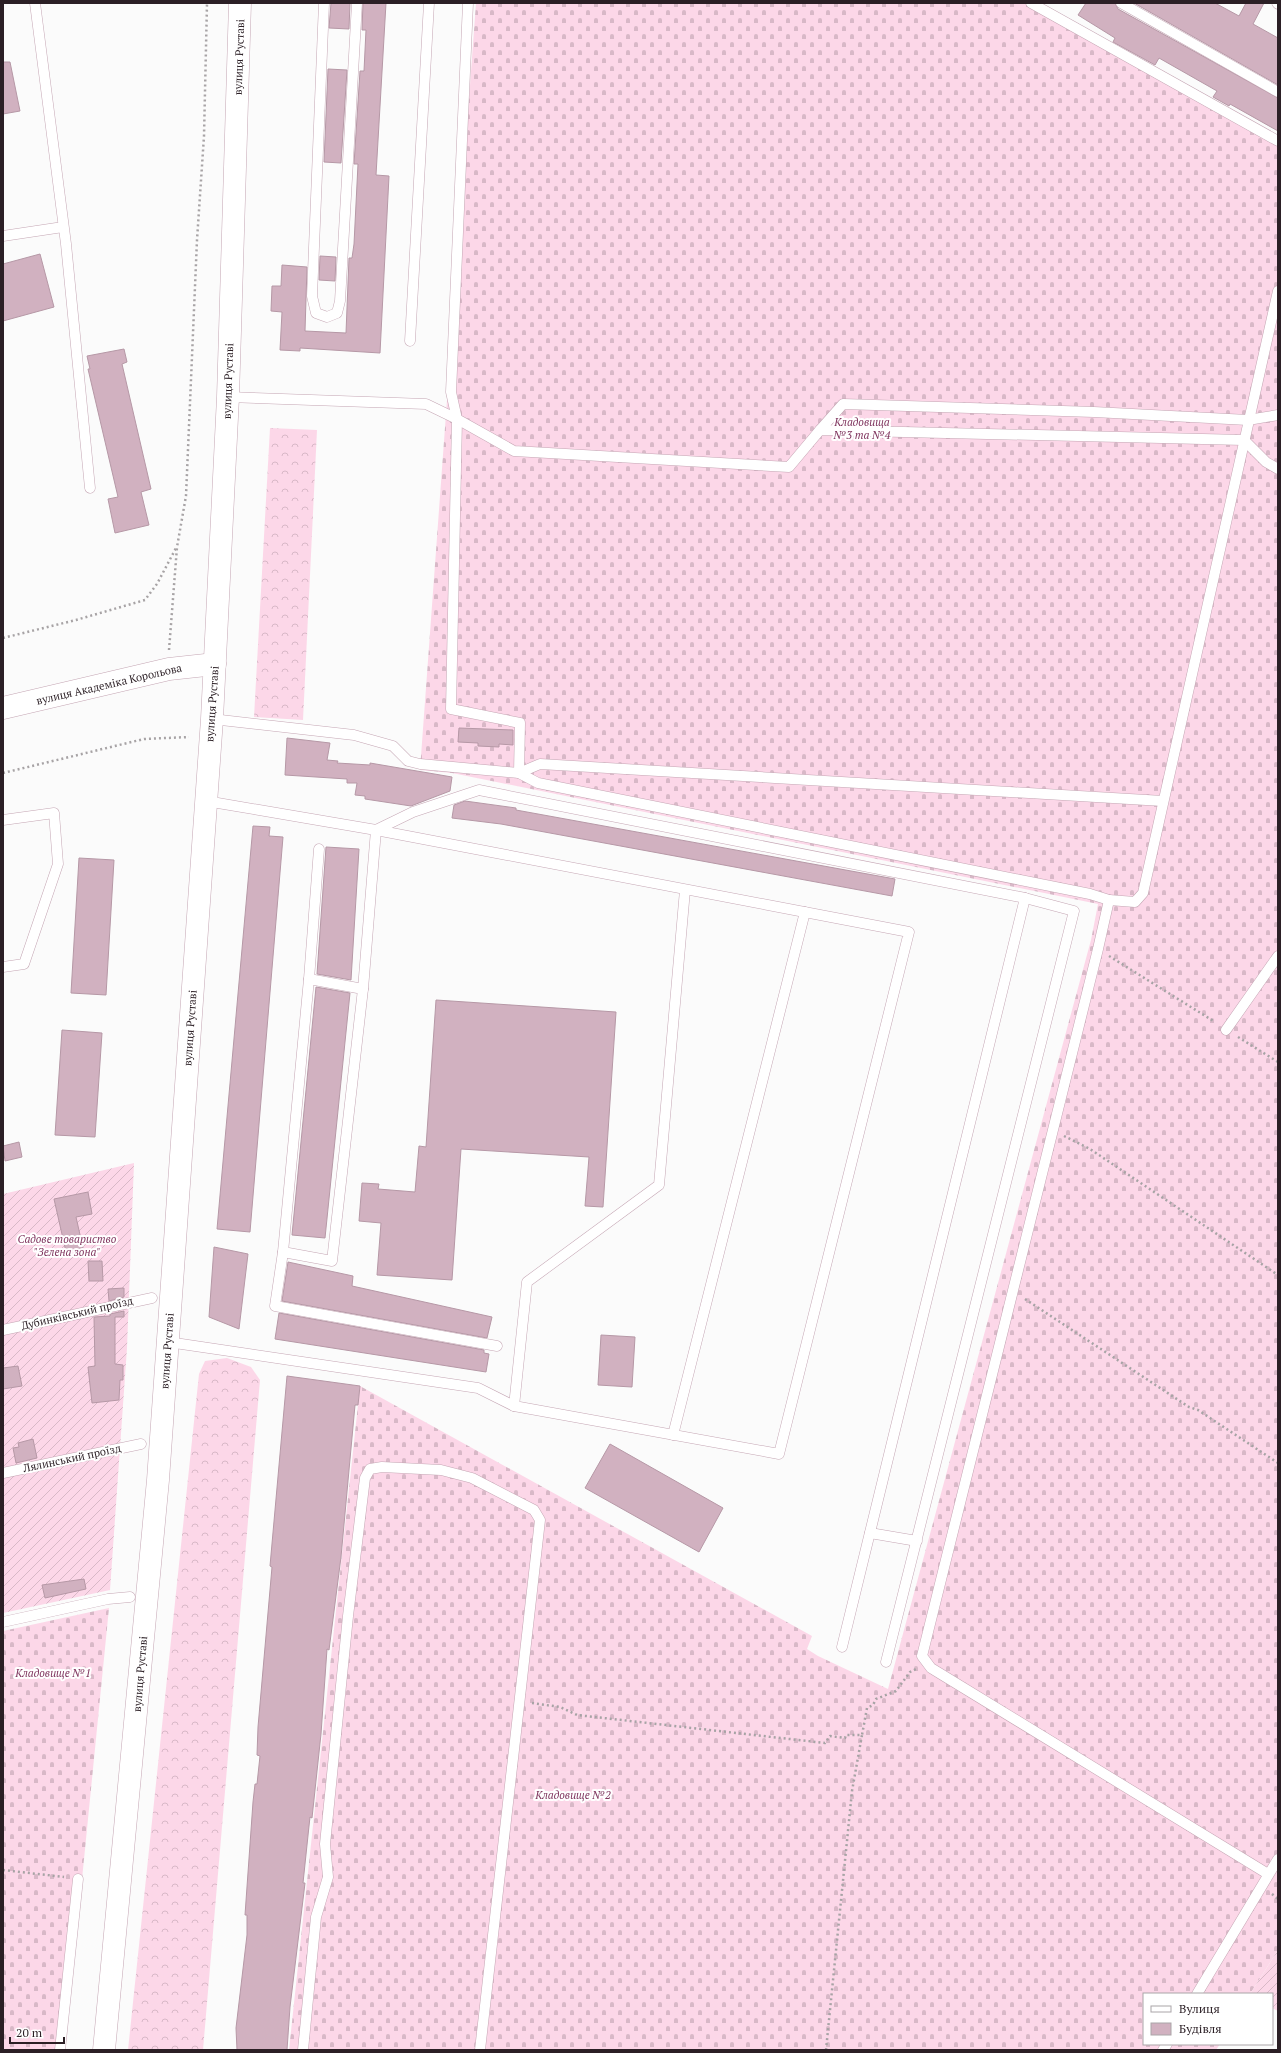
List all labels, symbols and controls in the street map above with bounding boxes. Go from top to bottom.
street label: вулиця Руставі [231,19,247,95]
street label: вулиця Руставі [220,343,236,419]
park label: Кладовища №3 та №4 [833,415,891,442]
street label: вулиця Академіка Корольова [35,660,184,708]
street label: вулиця Руставі [202,666,222,742]
street label: вулиця Руставі [180,990,200,1066]
park label: Садове товариство "Зелена зона" [18,1232,117,1259]
street label: Дубинківський проїзд [20,1293,134,1333]
street label: вулиця Руставі [157,1313,177,1389]
street label: Лялинський проїзд [21,1441,122,1475]
street label: вулиця Руставі [130,1635,150,1713]
park label: Кладовище №1 [14,1666,91,1680]
park label: Кладовище №2 [534,1788,611,1802]
legend [1143,1993,1273,2045]
text: Вулиця [1179,2001,1220,2016]
scale bar [10,2019,64,2045]
text: Будівля [1179,2021,1222,2036]
text: 20 m [16,2025,43,2040]

